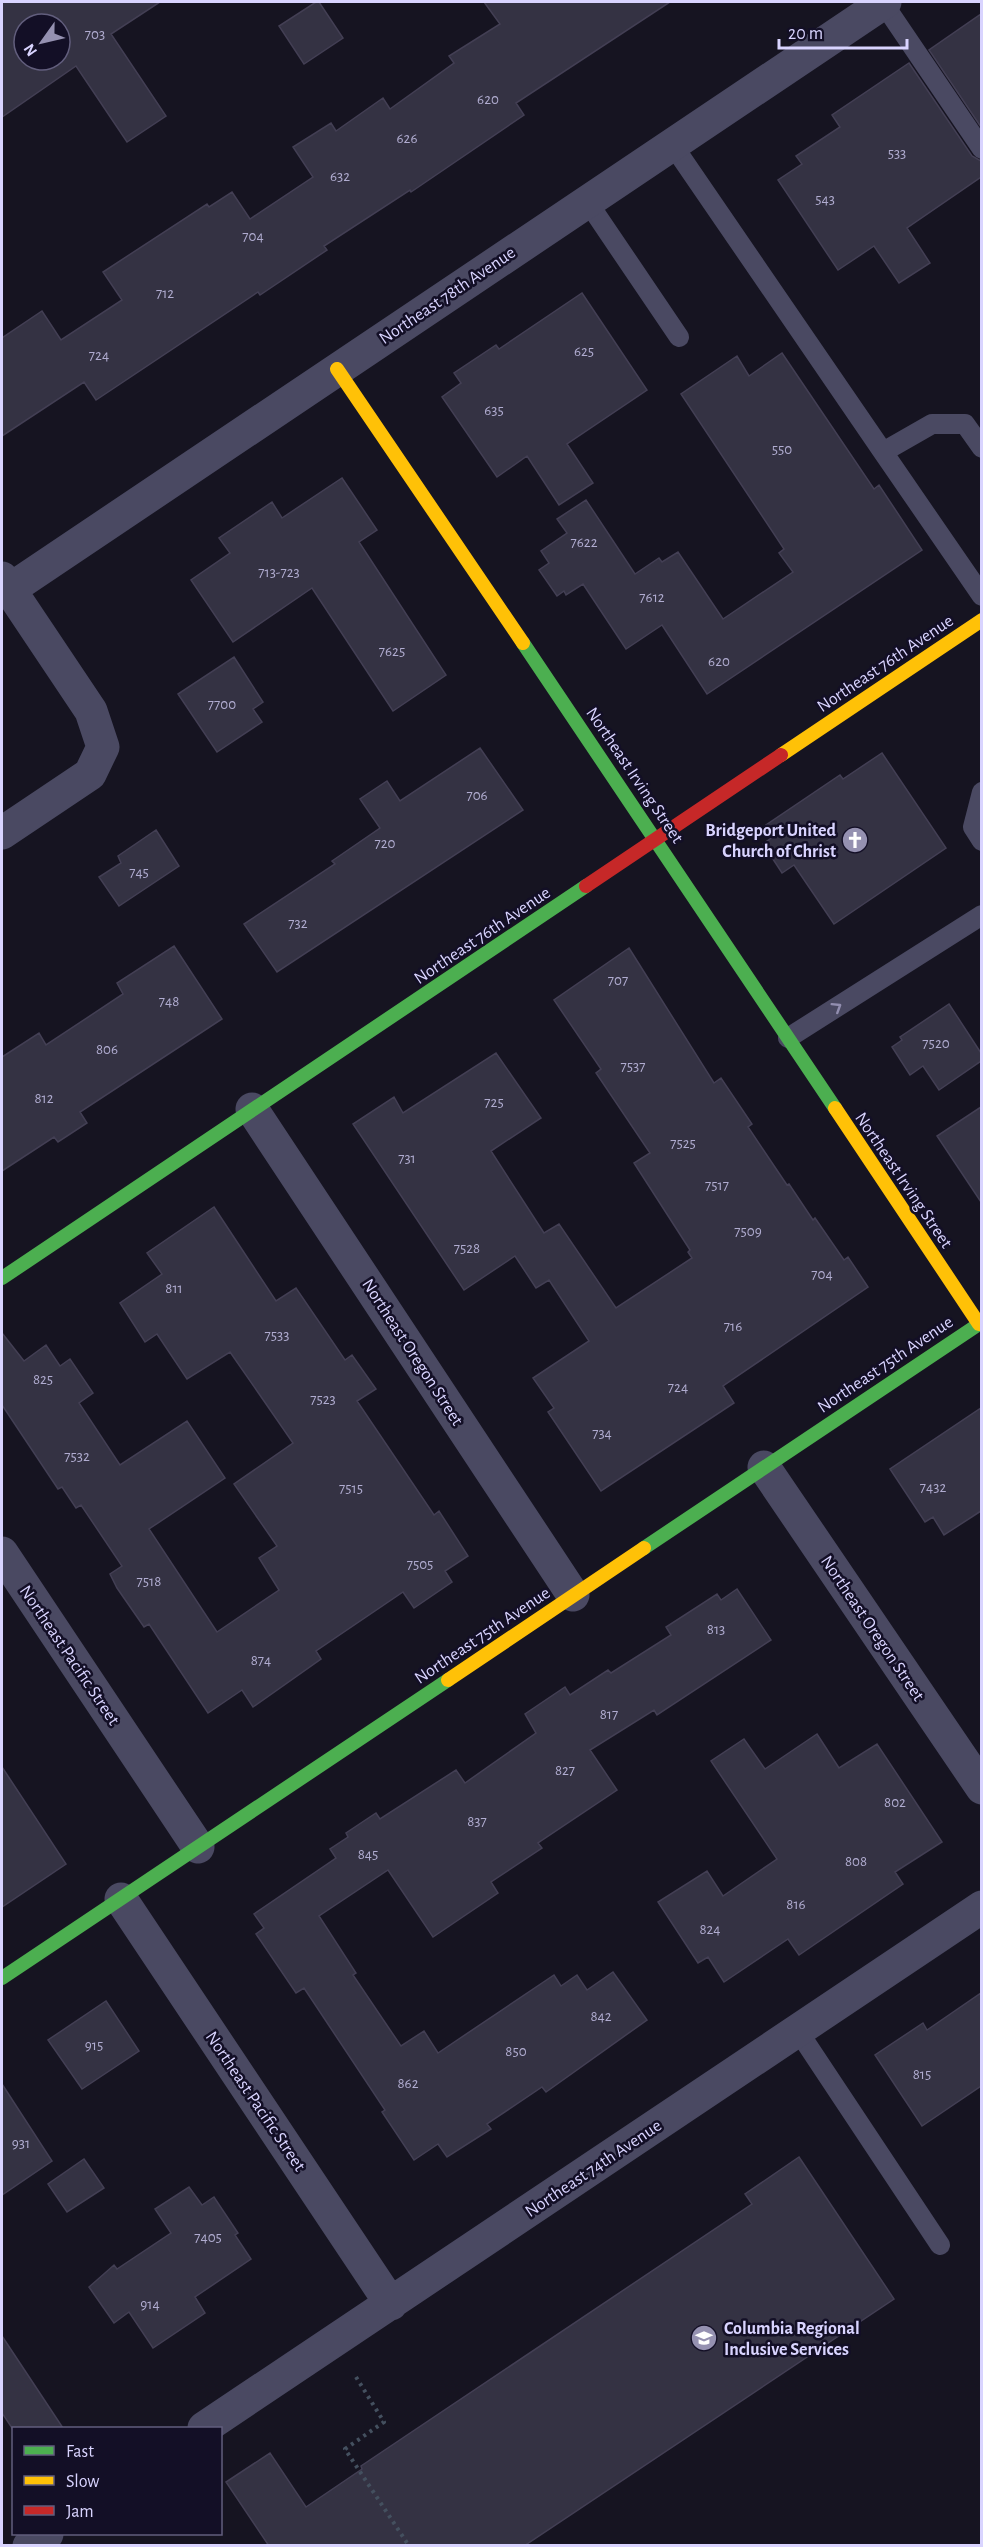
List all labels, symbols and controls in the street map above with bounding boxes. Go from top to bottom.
north arrow [12,12,72,72]
scale bar [779,12,906,50]
text: 20 m [788,25,823,43]
house number: 703 [85,27,105,42]
text: N [21,41,40,59]
house number: 620 [477,92,499,107]
house number: 626 [397,131,417,146]
house number: 533 [888,146,906,161]
house number: 632 [330,169,350,184]
house number: 543 [815,192,835,207]
house number: 704 [242,229,264,244]
street label: Northeast 78th Avenue [376,244,519,348]
house number: 712 [156,286,174,301]
house number: 625 [574,344,594,359]
house number: 724 [89,348,109,363]
house number: 635 [484,403,504,418]
house number: 550 [772,442,792,457]
house number: 7622 [571,535,598,550]
house number: 713-723 [258,565,300,580]
house number: 7612 [639,590,665,605]
street label: Northeast 76th Avenue [814,612,957,716]
house number: 7625 [379,644,405,659]
house number: 620 [708,654,730,669]
house number: 7700 [208,697,236,712]
street label: Northeast Irving Street [582,704,686,847]
house number: 706 [466,788,488,803]
place label: Bridgeport United Church of Christ [705,822,837,861]
church icon: Bridgeport United Church of Christ [840,825,870,855]
house number: 720 [374,836,396,851]
house number: 745 [129,865,149,880]
street label: Northeast 76th Avenue [411,884,554,988]
house number: 732 [288,916,308,931]
house number: 707 [608,973,628,988]
house number: 748 [159,994,179,1009]
one-way arrow [831,1003,841,1015]
house number: 7520 [922,1036,950,1051]
house number: 806 [96,1042,118,1057]
house number: 7537 [621,1059,645,1074]
house number: 812 [34,1091,54,1106]
house number: 725 [484,1095,504,1110]
street label: Northeast Irving Street [851,1109,955,1252]
house number: 7525 [670,1136,696,1151]
house number: 731 [398,1151,416,1166]
house number: 7517 [705,1178,729,1193]
house number: 7509 [734,1224,762,1239]
house number: 7528 [454,1241,480,1256]
house number: 704 [811,1267,833,1282]
street label: Northeast Oregon Street [358,1276,466,1429]
house number: 811 [165,1281,183,1296]
street label: Northeast 75th Avenue [815,1313,957,1417]
house number: 716 [724,1319,742,1334]
house number: 7533 [265,1328,289,1343]
house number: 825 [33,1372,53,1387]
house number: 724 [668,1380,688,1395]
house number: 7523 [310,1392,336,1407]
house number: 734 [592,1426,612,1441]
house number: 7532 [64,1449,90,1464]
house number: 7432 [920,1480,946,1495]
house number: 7515 [339,1481,363,1496]
street label: Northeast Oregon Street [817,1553,928,1705]
house number: 7505 [407,1557,433,1572]
house number: 7518 [137,1574,161,1589]
street label: Northeast Pacific Street [16,1582,123,1729]
street label: Northeast 75th Avenue [412,1584,554,1688]
house number: 813 [707,1622,725,1637]
house number: 874 [251,1653,271,1668]
house number: 817 [600,1707,618,1722]
house number: 827 [555,1763,575,1778]
house number: 802 [884,1795,906,1810]
house number: 837 [467,1814,487,1829]
house number: 845 [358,1847,378,1862]
house number: 808 [845,1854,867,1869]
house number: 816 [786,1897,806,1912]
house number: 824 [699,1922,721,1937]
house number: 842 [590,2009,612,2024]
street label: Northeast Pacific Street [202,2028,309,2175]
house number: 915 [85,2038,103,2053]
house number: 850 [505,2044,527,2059]
house number: 815 [913,2067,931,2082]
house number: 862 [398,2076,419,2091]
street label: Northeast 74th Avenue [522,2117,665,2221]
house number: 931 [12,2136,30,2151]
house number: 7405 [194,2230,222,2245]
house number: 914 [140,2297,160,2312]
place label: Columbia Regional Inclusive Services [724,2320,860,2359]
school or university icon: Columbia Regional Inclusive Services [689,2323,719,2353]
legend [12,2427,222,2535]
text: Fast [66,2443,94,2461]
text: Slow [66,2473,99,2491]
text: Jam [66,2503,94,2521]

